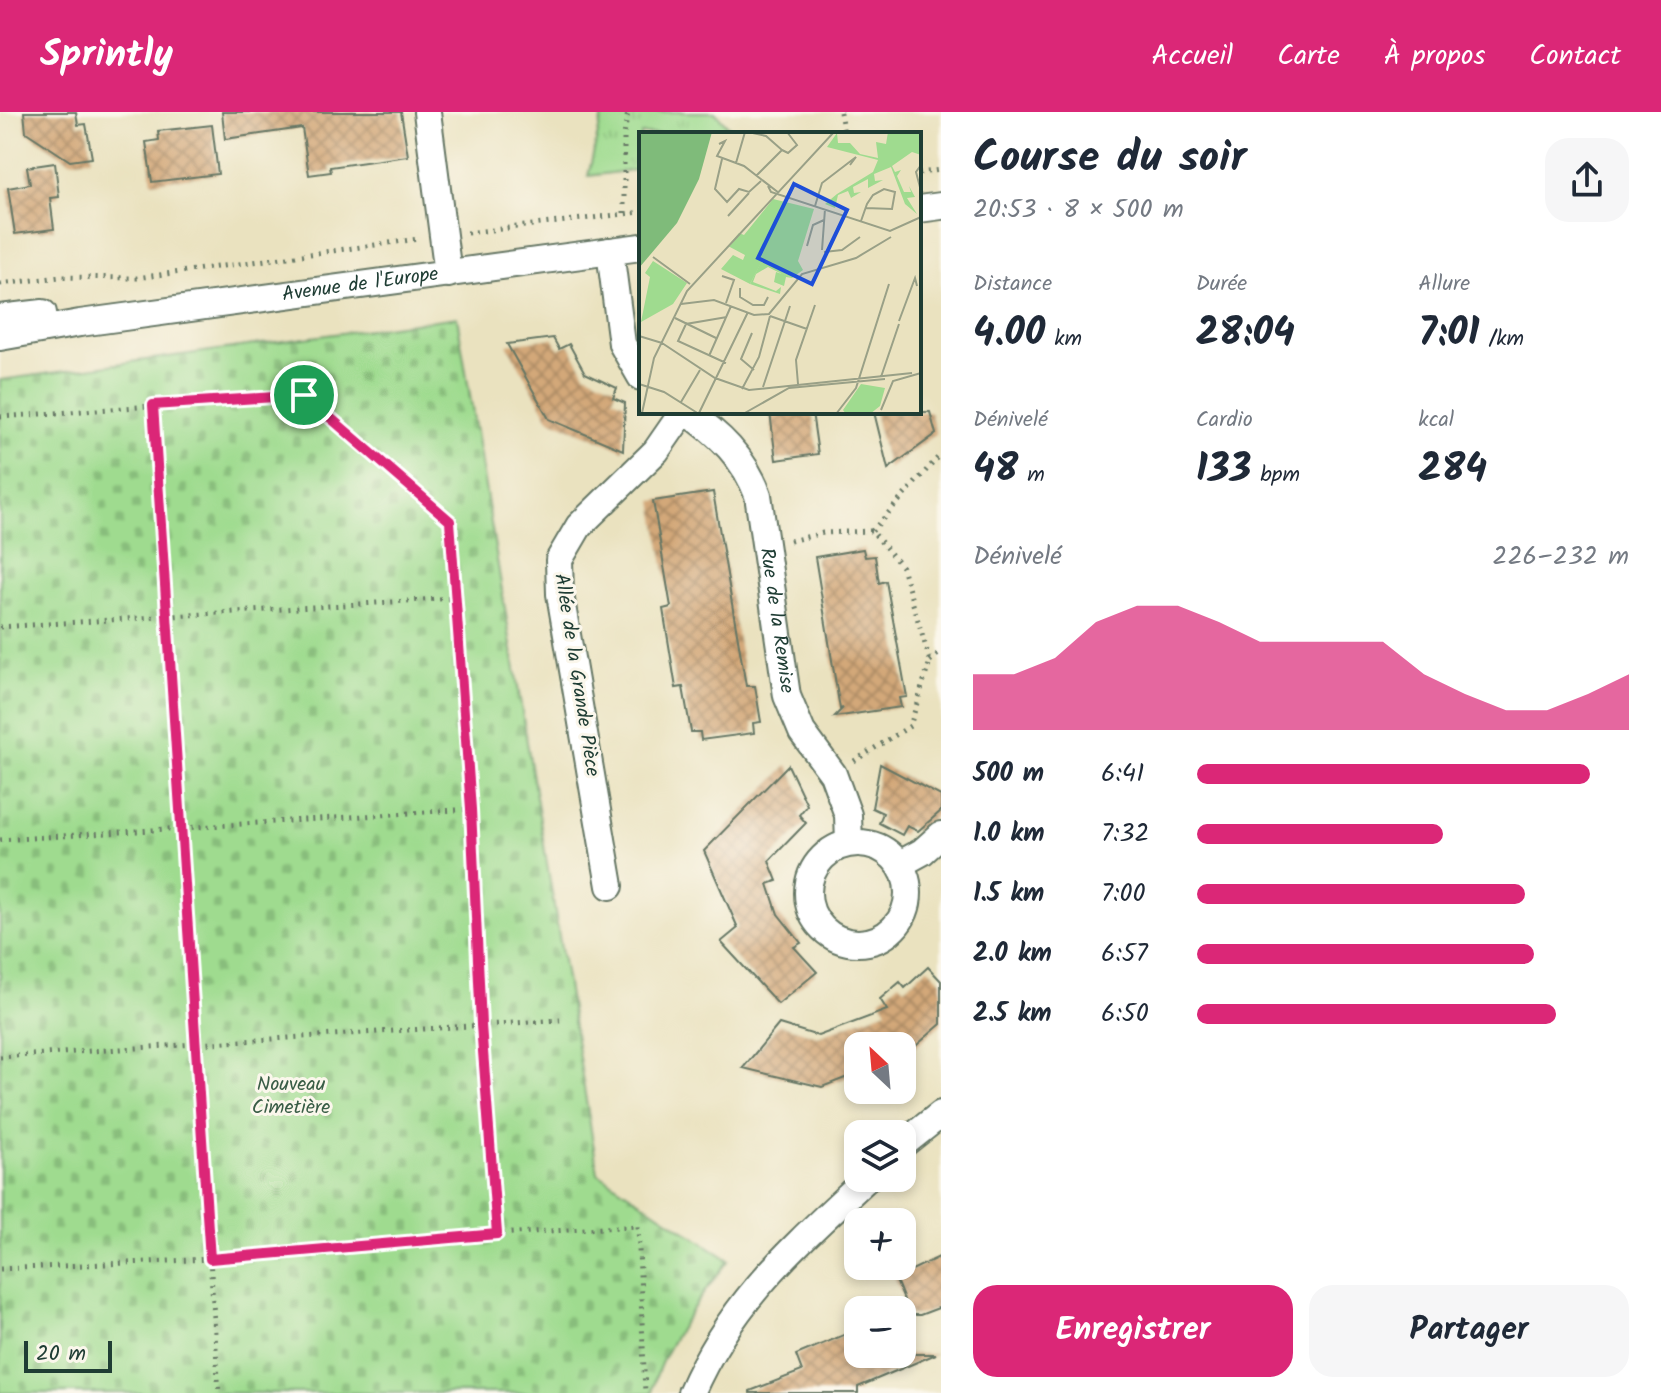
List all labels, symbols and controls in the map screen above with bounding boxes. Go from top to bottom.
text: Sprintly [40,26,173,86]
text: Accueil [1152,34,1233,79]
text: Carte [1277,34,1340,79]
text: À propos [1384,34,1485,79]
text: Contact [1529,34,1621,79]
text: Course du soir [973,124,1247,194]
inset map [639,132,921,414]
button: share [1545,138,1629,222]
text: 20:53 · 8 × 500 m [973,189,1184,231]
street label: Avenue de l'Europe [280,259,440,311]
text: Distance [973,267,1052,302]
text: Durée [1196,267,1247,302]
text: Allure [1418,267,1470,302]
text: 4.00 [973,302,1045,366]
text: 28:04 [1196,302,1295,366]
text: 7:01 [1418,302,1480,366]
text: km [1045,322,1082,357]
text: /km [1480,322,1524,357]
pin [270,361,338,429]
icon: arrive [282,373,326,417]
text: Dénivelé [973,403,1048,438]
text: Cardio [1196,403,1253,438]
text: kcal [1418,403,1454,438]
text: 48 [973,438,1018,502]
text: 133 [1196,438,1252,502]
text: 284 [1418,438,1487,502]
text: m [1018,458,1045,493]
text: bpm [1252,458,1300,493]
text: Dénivelé [973,536,1062,578]
text: 226–232 m [1492,536,1629,578]
street label: Rue de la Remise [750,546,802,695]
street label: Allée de la Grande Pièce [544,571,608,779]
text: 500 m [973,753,1044,795]
text: 6:41 [1101,753,1144,795]
text: 1.0 km [973,813,1044,855]
text: 7:32 [1101,813,1149,855]
text: 1.5 km [973,873,1044,915]
text: 7:00 [1101,873,1145,915]
text: 2.0 km [973,933,1052,975]
text: 6:57 [1101,933,1148,975]
text: 2.5 km [973,993,1052,1035]
text: 6:50 [1101,993,1149,1035]
north arrow [844,1032,916,1104]
map controls [844,1032,916,1368]
park label: Nouveau Cimetière [252,1069,330,1124]
button: layers [844,1120,916,1192]
button: + [844,1208,916,1280]
button: Enregistrer [973,1285,1293,1377]
button: Partager [1309,1285,1629,1377]
button: − [844,1296,916,1368]
scale bar [24,1337,112,1373]
text: 20 m [36,1337,86,1372]

